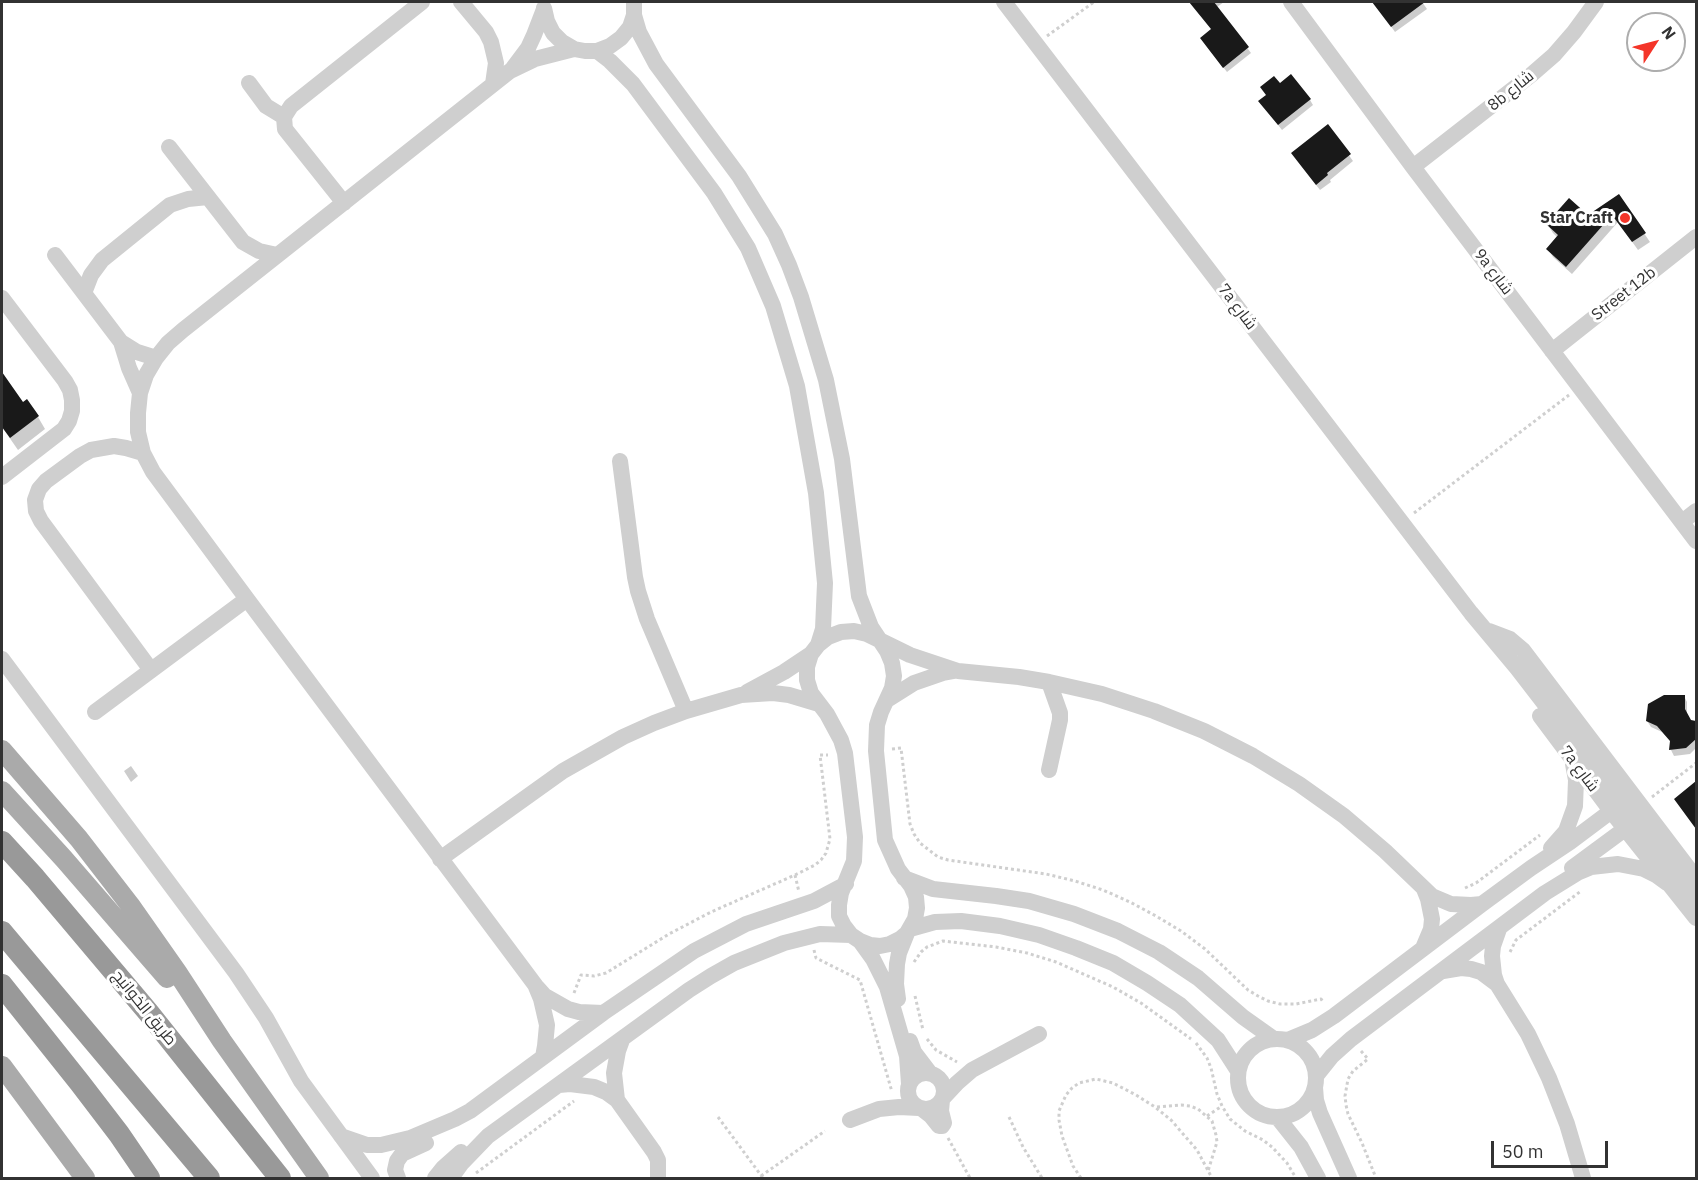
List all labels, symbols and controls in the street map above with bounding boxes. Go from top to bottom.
north arrow [1626,12,1686,72]
text: N [1657,22,1680,43]
street label: 8b شارع [1484,67,1538,115]
place label: Star Craft [1540,208,1613,228]
marker: Star Craft [1618,211,1632,225]
street label: 9a شارع [1469,245,1517,299]
street label: Street 12b [1588,263,1660,325]
street label: 7a شارع [1213,280,1261,334]
street label: 7a شارع [1555,742,1603,796]
street label: طريق الخوانيج [108,966,180,1050]
scale bar [1494,1129,1611,1167]
text: 50 m [1502,1140,1544,1163]

